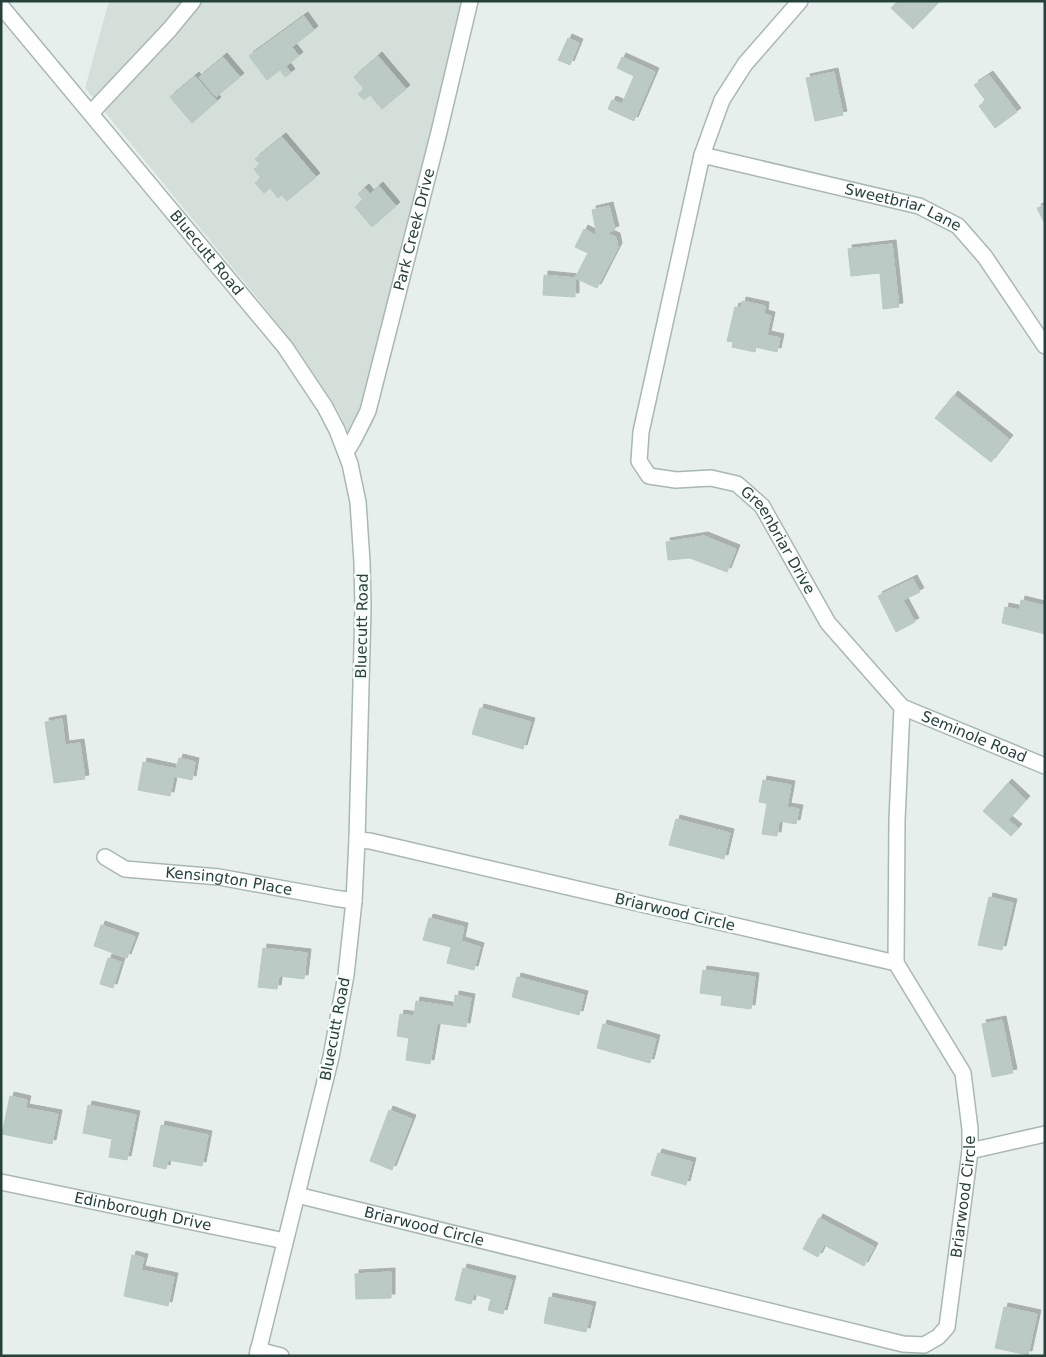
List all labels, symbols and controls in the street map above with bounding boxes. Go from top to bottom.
street label: Park Creek Drive [390,166,438,292]
street label: Sweetbriar Lane [843,180,964,235]
street label: Bluecutt Road [166,206,247,299]
street label: Greenbriar Drive [737,482,819,597]
street label: Bluecutt Road [352,573,372,679]
street label: Seminole Road [919,707,1029,766]
street label: Kensington Place [165,863,294,899]
street label: Briarwood Circle [613,889,737,935]
street label: Bluecutt Road [316,976,354,1082]
street label: Briarwood Circle [947,1136,979,1259]
street label: Edinborough Drive [73,1188,213,1235]
street label: Briarwood Circle [362,1203,486,1250]

